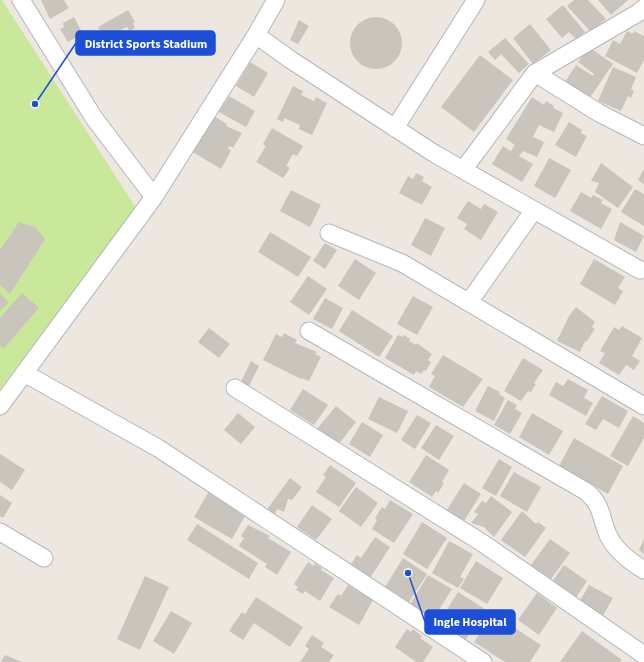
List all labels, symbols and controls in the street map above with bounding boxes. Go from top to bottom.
callout: District Sports Stadium [76,31,215,55]
text: District Sports Stadium [85,36,207,53]
callout: Ingle Hospital [425,610,515,634]
text: Ingle Hospital [433,614,507,631]

